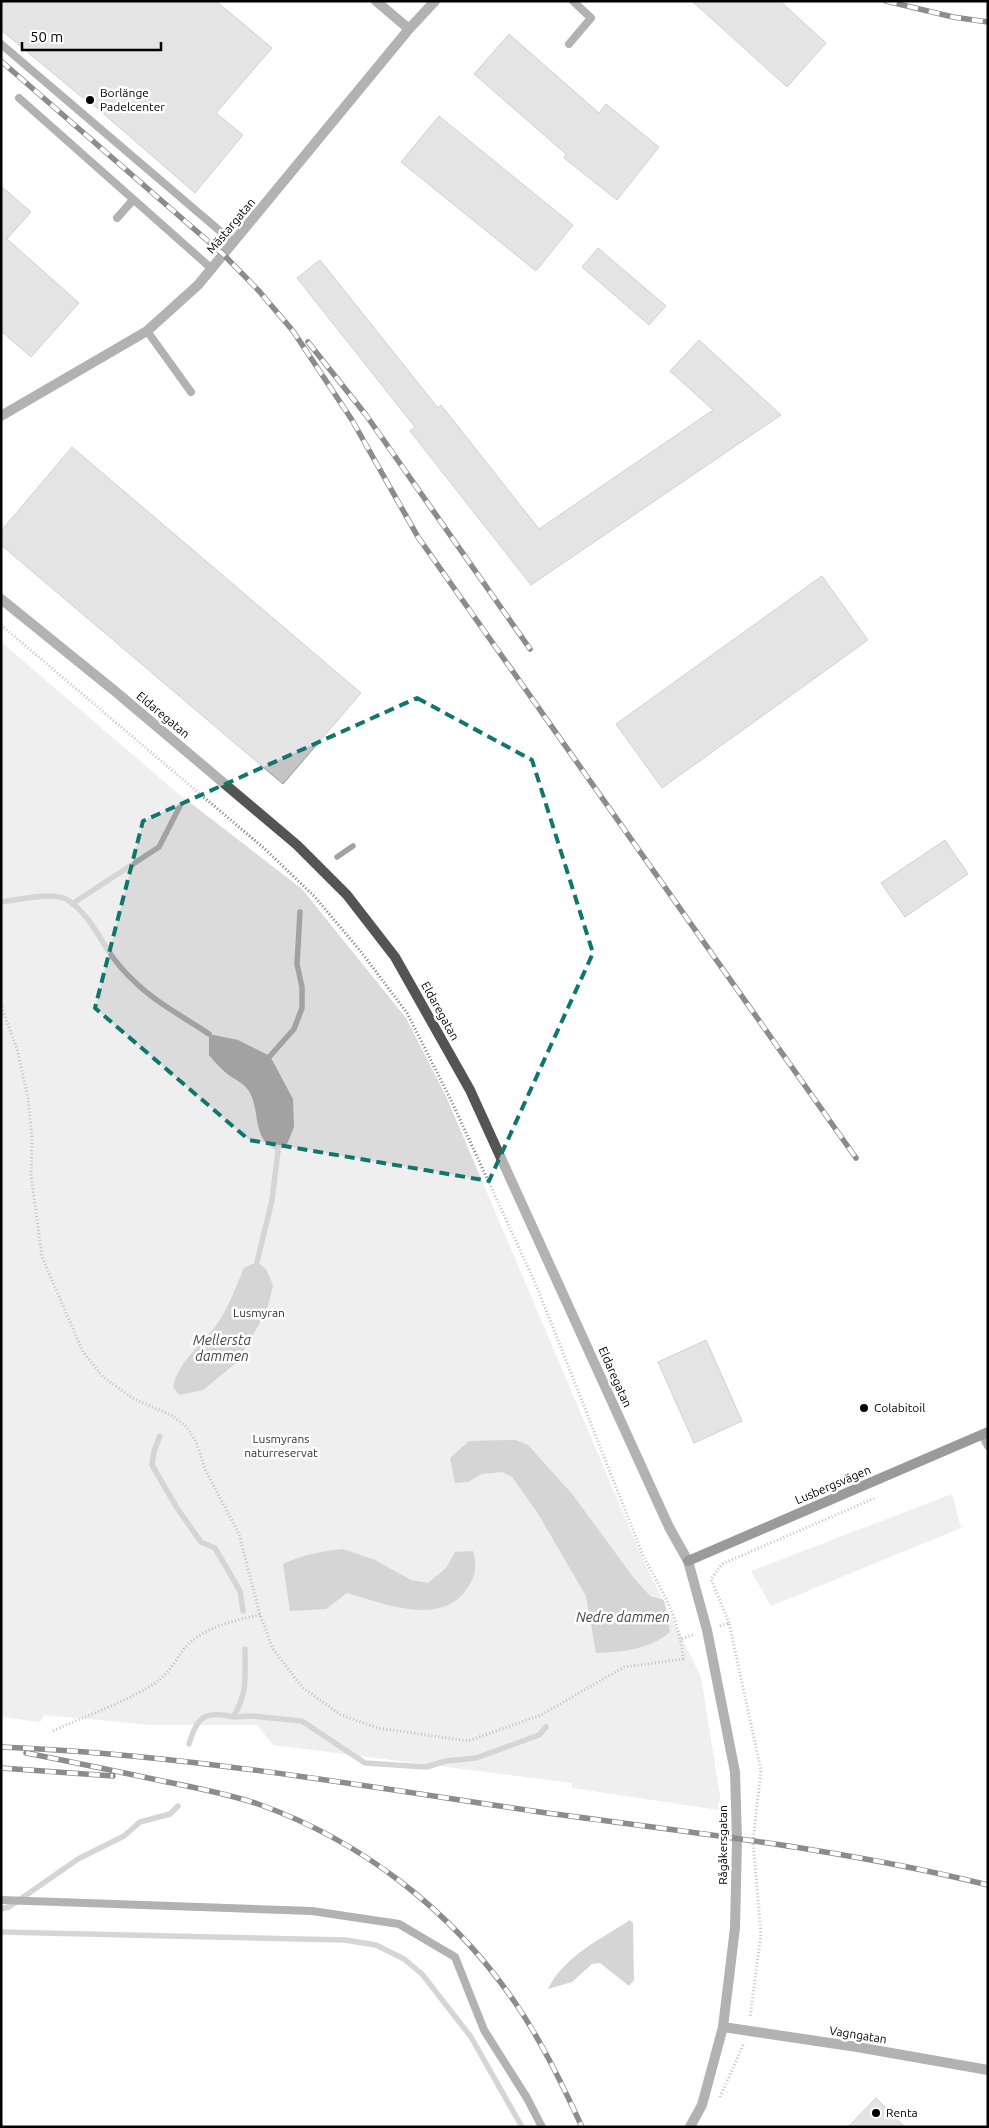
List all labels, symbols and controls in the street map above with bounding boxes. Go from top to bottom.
scale bar [22,20,161,52]
text: 50 m [30,28,63,45]
place label: Borlänge Padelcenter [100,86,165,113]
marker: Borlänge Padelcenter [84,94,96,106]
street label: Mästargatan [204,195,257,256]
street label: Eldaregatan [134,689,192,740]
street label: Eldaregatan [419,979,462,1042]
park label: Lusmyran [233,1306,285,1319]
water label: Mellersta dammen [193,1332,251,1364]
street label: Eldaregatan [596,1344,635,1409]
place label: Colabitoil [874,1401,925,1414]
marker: Colabitoil [858,1402,870,1414]
park label: Lusmyrans naturreservat [244,1432,318,1459]
street label: Lusbergsvägen [793,1463,873,1506]
water label: Nedre dammen [576,1609,670,1625]
street label: Rågåkersgatan [716,1805,729,1885]
street label: Vagngatan [828,2024,888,2045]
place label: Renta [886,2106,918,2119]
marker: Renta [870,2107,882,2119]

